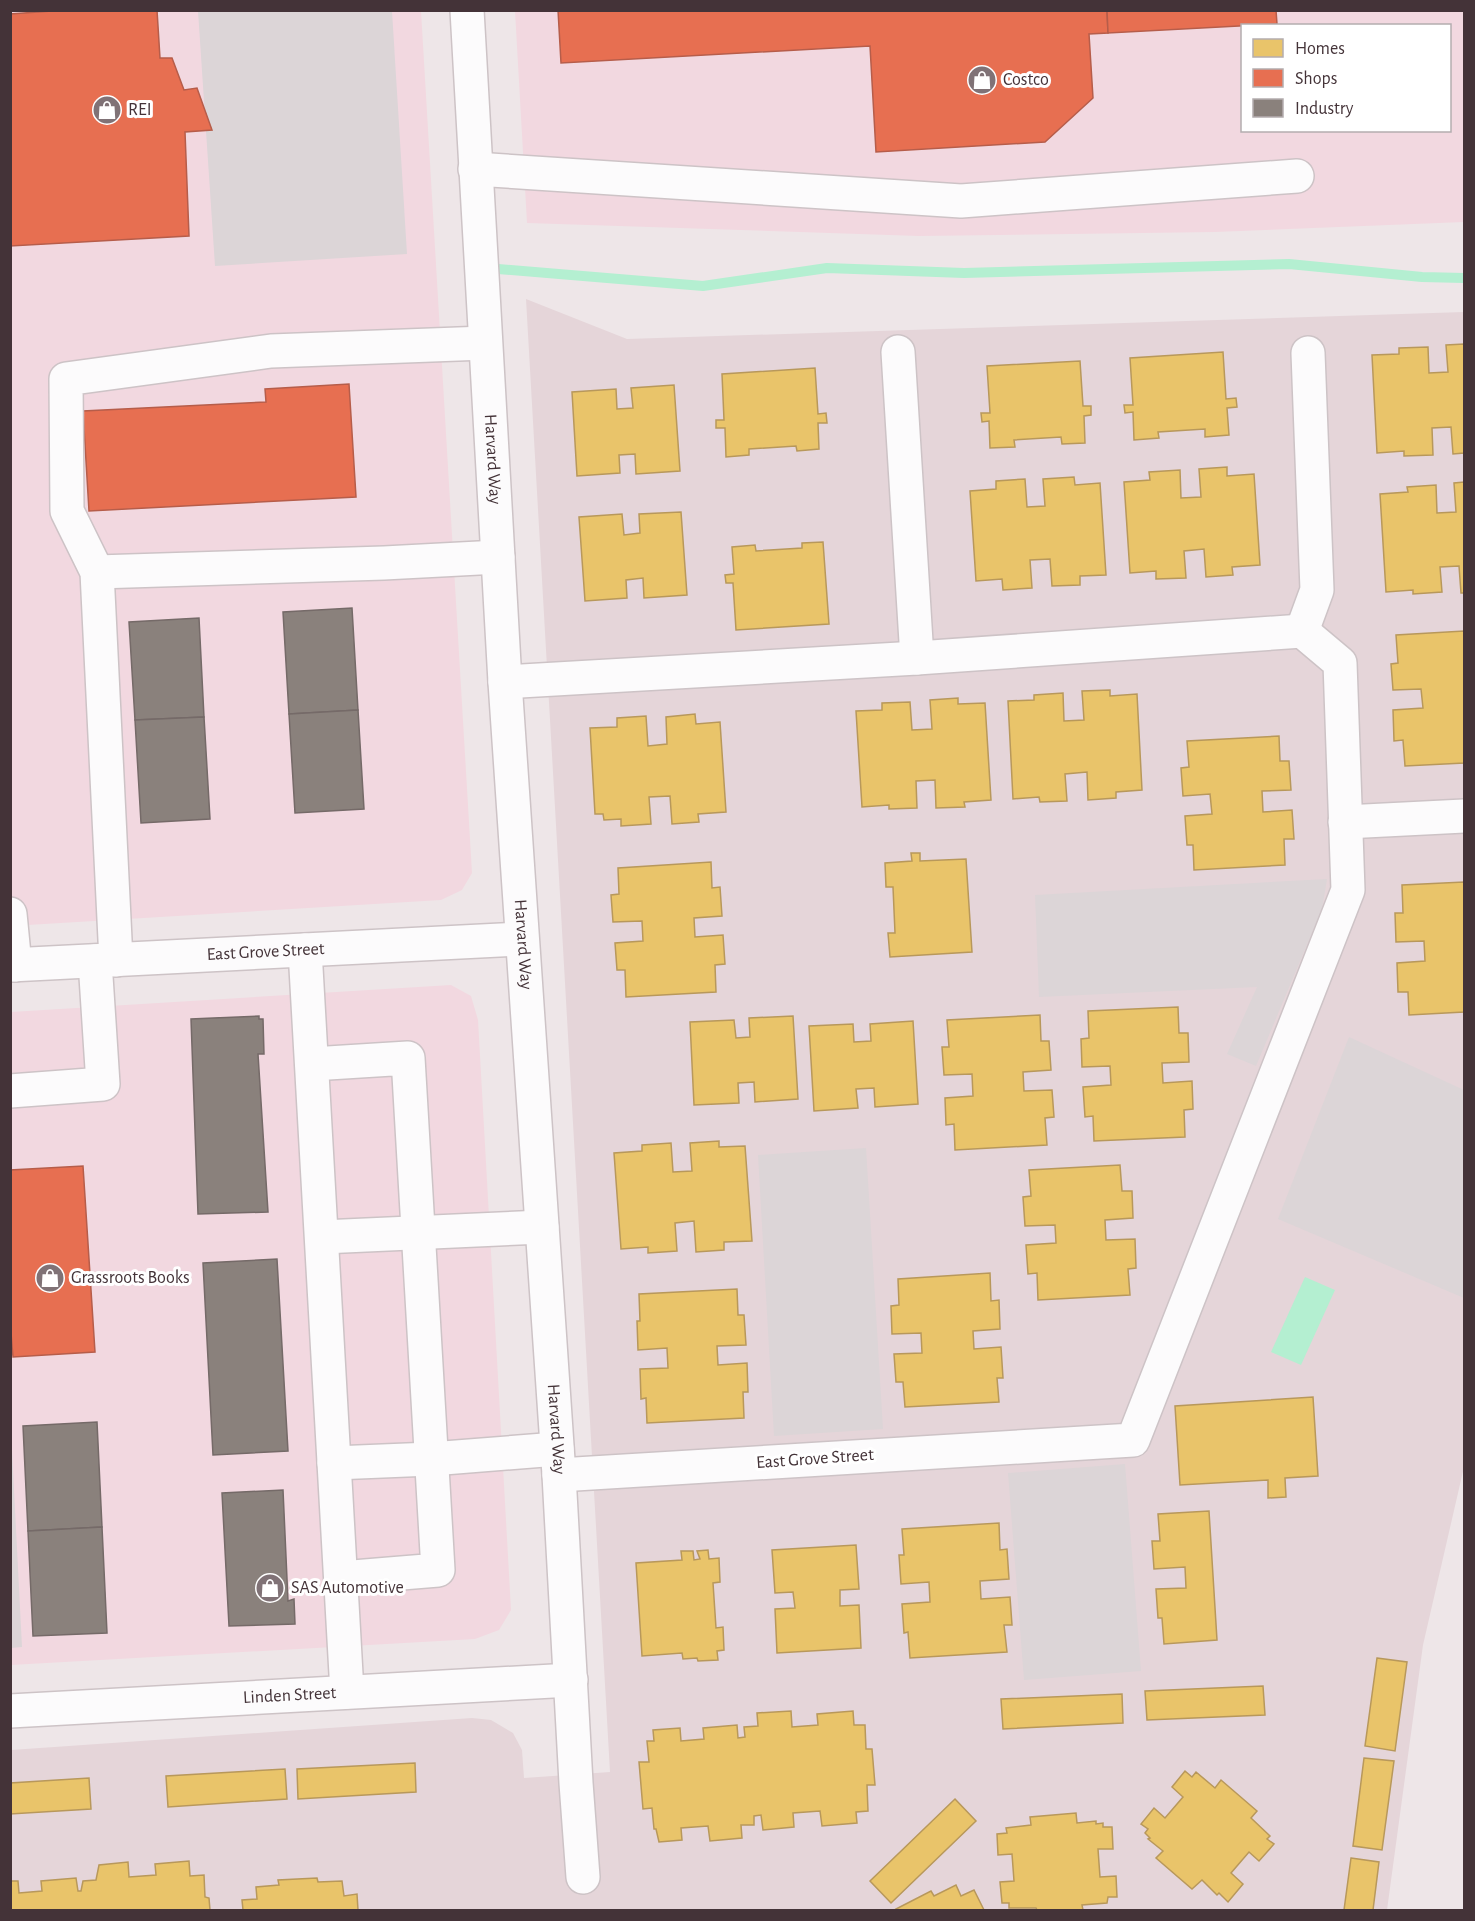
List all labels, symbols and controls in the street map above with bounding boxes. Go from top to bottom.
legend [1241,24,1451,132]
text: Homes [1295,40,1345,58]
shop icon: Costco [966,64,998,96]
text: Shops [1295,70,1337,88]
place label: Costco [1003,71,1049,89]
shop icon: REI [91,94,123,126]
text: Industry [1295,100,1354,118]
place label: REI [128,101,152,119]
street label: Harvard Way [481,414,504,505]
street label: Harvard Way [511,899,535,990]
street label: East Grove Street [206,940,325,964]
shop icon: Grassroots Books [34,1262,66,1294]
place label: Grassroots Books [71,1269,190,1287]
street label: Harvard Way [544,1383,568,1475]
street label: East Grove Street [756,1446,875,1472]
shop icon: SAS Automotive [254,1572,286,1604]
place label: SAS Automotive [291,1579,404,1597]
street label: Linden Street [242,1684,337,1707]

